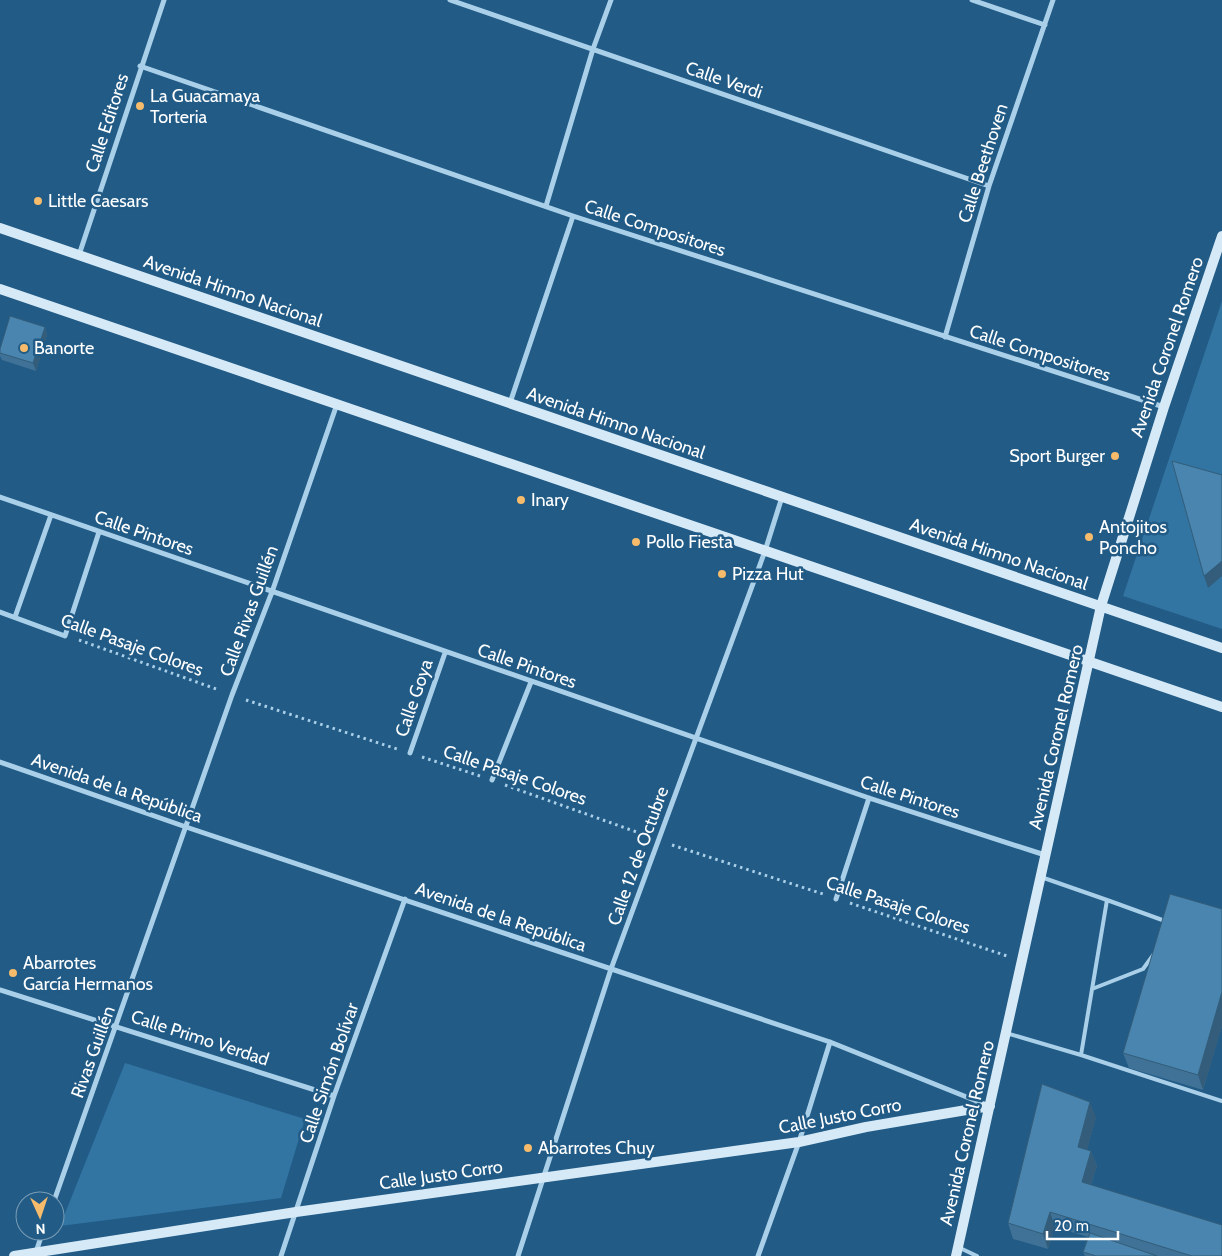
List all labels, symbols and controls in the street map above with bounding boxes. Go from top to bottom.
street label: Calle Verdi [683,57,765,103]
street label: Calle Editores [81,71,133,175]
place label: La Guacamaya Torteria [150,85,261,128]
marker: La Guacamaya Torteria [134,100,146,112]
street label: Calle Beethoven [953,101,1013,225]
place label: Little Caesars [48,190,149,212]
marker: Little Caesars [32,195,44,207]
street label: Calle Compositores [582,195,728,261]
street label: Avenida Himno Nacional [141,250,326,332]
street label: Avenida Coronel Romero [1126,254,1208,440]
street label: Calle Compositores [967,320,1113,386]
place label: Banorte [34,337,94,359]
marker: Banorte [18,342,30,354]
street label: Avenida Himno Nacional [524,382,709,464]
place label: Sport Burger [1009,445,1105,467]
marker: Sport Burger [1109,450,1121,462]
place label: Inary [531,489,569,511]
marker: Inary [515,494,527,506]
street label: Calle Pintores [92,506,196,560]
street label: Avenida Himno Nacional [907,513,1092,595]
place label: Antojitos Poncho [1099,516,1167,559]
place label: Pollo Fiesta [646,531,733,553]
marker: Antojitos Poncho [1083,531,1095,543]
marker: Pollo Fiesta [630,536,642,548]
street label: Calle Rivas Guillén [215,543,283,679]
place label: Pizza Hut [732,563,804,585]
marker: Pizza Hut [716,568,728,580]
street label: Calle Pasaje Colores [58,609,206,681]
street label: Calle Pintores [475,639,579,693]
street label: Avenida Coronel Romero [1024,642,1088,832]
street label: Calle Goya [390,656,438,740]
street label: Calle Pasaje Colores [440,740,590,810]
street label: Avenida de la República [29,748,206,828]
street label: Calle Pintores [857,771,963,823]
street label: Calle 12 de Octubre [603,784,673,928]
street label: Calle Pasaje Colores [823,871,973,939]
street label: Avenida de la República [413,877,590,957]
place label: Abarrotes García Hermanos [23,952,153,995]
marker: Abarrotes García Hermanos [7,967,19,979]
street label: Calle Simón Bolívar [295,1000,363,1146]
street label: Rivas Guillén [66,1003,120,1101]
street label: Calle Primo Verdad [128,1005,272,1071]
street label: Avenida Coronel Romero [935,1038,999,1228]
street label: Calle Justo Corro [777,1093,903,1139]
place label: Abarrotes Chuy [538,1137,655,1159]
marker: Abarrotes Chuy [522,1142,534,1154]
street label: Calle Justo Corro [378,1155,504,1195]
north arrow [15,1191,65,1241]
scale bar [1047,1208,1118,1240]
text: 20 m [1054,1217,1089,1235]
text: N [35,1220,46,1238]

